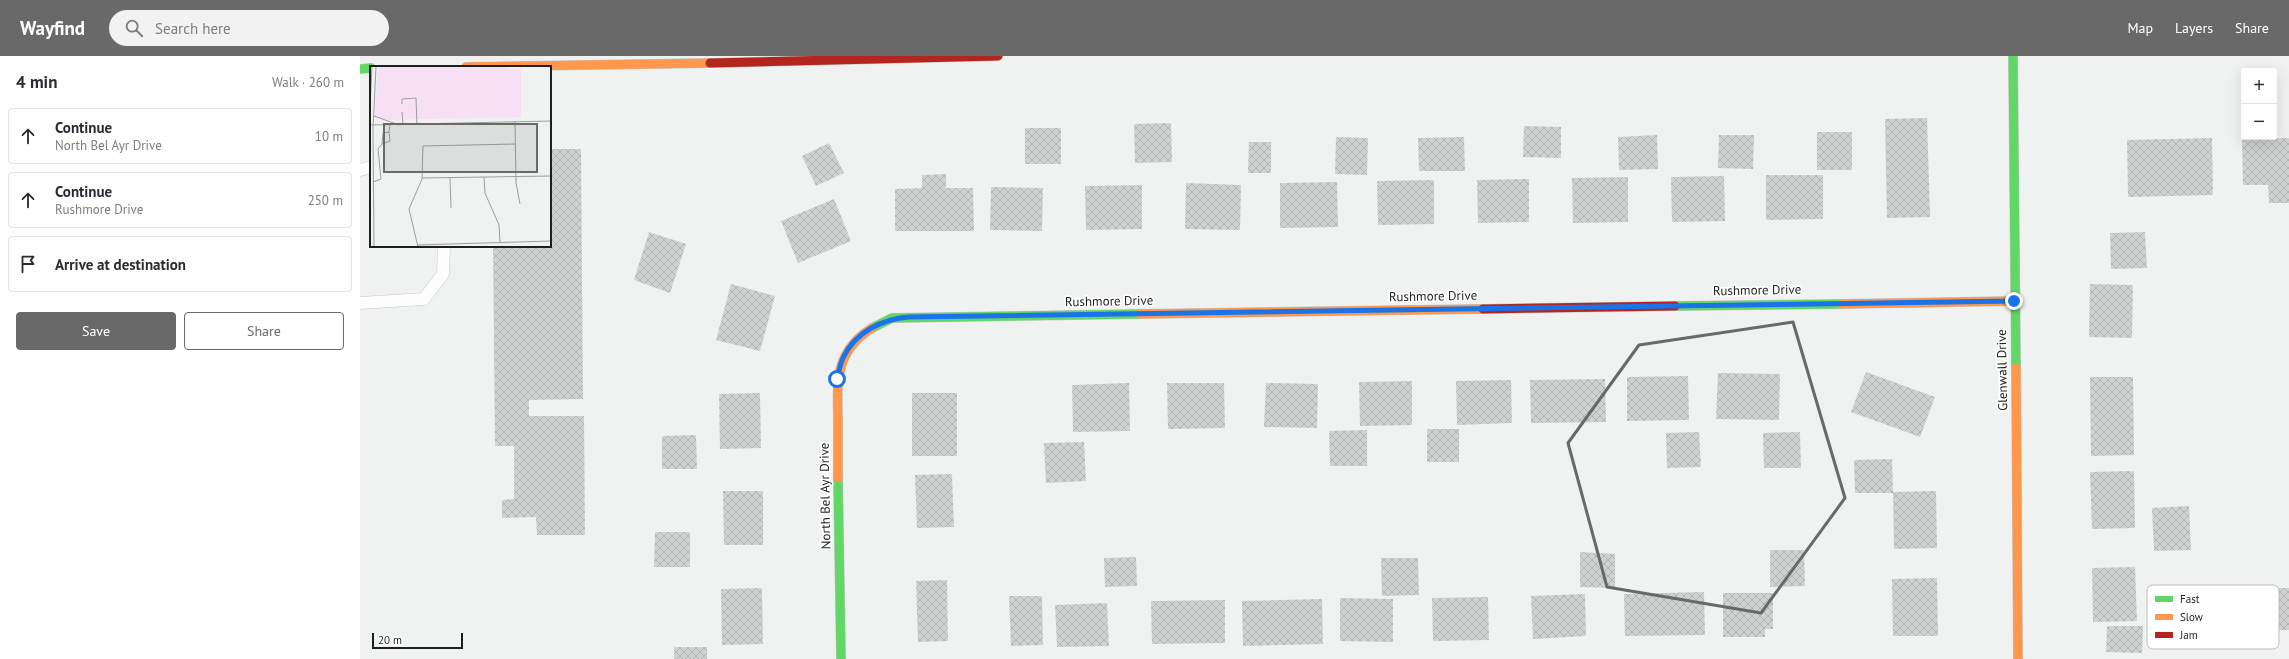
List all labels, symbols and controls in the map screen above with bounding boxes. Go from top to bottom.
search box [109,10,389,46]
text: Wayfind [20,16,85,40]
icon: search [123,17,145,39]
text: Search here [155,19,231,38]
text: Map [2127,19,2153,37]
text: Layers [2175,19,2213,37]
text: Share [2235,19,2269,37]
inset map [370,66,551,247]
map controls [2241,68,2277,140]
button: + [2241,68,2277,104]
text: 4 min [16,71,57,93]
text: Walk · 260 m [272,74,344,91]
button: − [2241,104,2277,140]
text: Continue [55,118,112,137]
icon: ahead [17,125,39,147]
text: 10 m [315,128,343,145]
text: North Bel Ayr Drive [55,137,162,154]
text: Continue [55,182,112,201]
icon: ahead [17,189,39,211]
text: 250 m [308,192,343,209]
text: Rushmore Drive [55,201,143,218]
icon: arrive [17,253,39,275]
text: Arrive at destination [55,255,186,274]
street label: Rushmore Drive [1713,281,1801,299]
street label: Rushmore Drive [1389,287,1477,305]
street label: Rushmore Drive [1065,292,1153,310]
route end [2005,292,2023,310]
button: Save [16,312,176,350]
button: Share [184,312,344,350]
street label: Glenwall Drive [1993,329,2011,411]
route start [828,370,846,388]
street label: North Bel Ayr Drive [816,442,834,550]
legend [2147,585,2279,649]
text: Fast [2180,592,2200,606]
text: Slow [2180,610,2203,624]
text: Jam [2179,628,2198,642]
scale bar [372,631,463,650]
text: 20 m [378,633,402,647]

